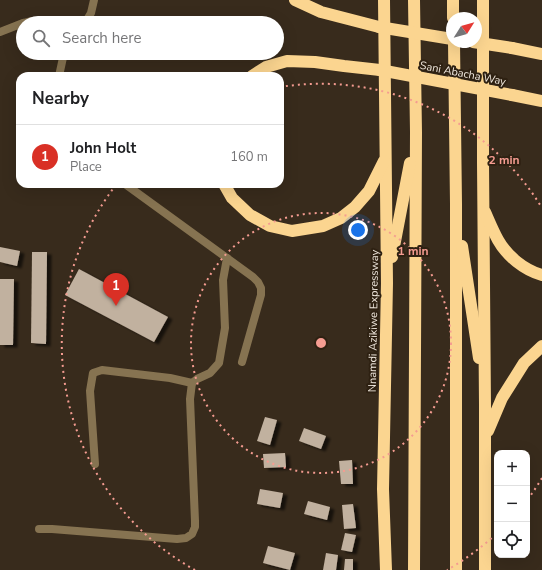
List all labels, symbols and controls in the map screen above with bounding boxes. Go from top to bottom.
north arrow [446,12,482,48]
search box [16,16,284,60]
icon: search [30,27,52,49]
text: Search here [62,28,142,48]
street label: Sani Abacha Way [419,58,508,89]
text: Nearby [32,87,89,110]
text: John Holt [70,138,136,158]
text: 1 [41,148,49,166]
text: 160 m [230,148,268,166]
text: 2 min [488,152,520,168]
text: Place [70,158,102,176]
your location [348,220,368,240]
text: 1 min [397,243,429,259]
street label: Nnamdi Azikiwe Expressway [365,249,382,392]
pin: 1 [103,273,129,306]
centre of rings [314,336,328,350]
map controls [494,450,530,558]
button: + [494,450,530,486]
button: − [494,486,530,522]
button: locate [494,522,530,558]

